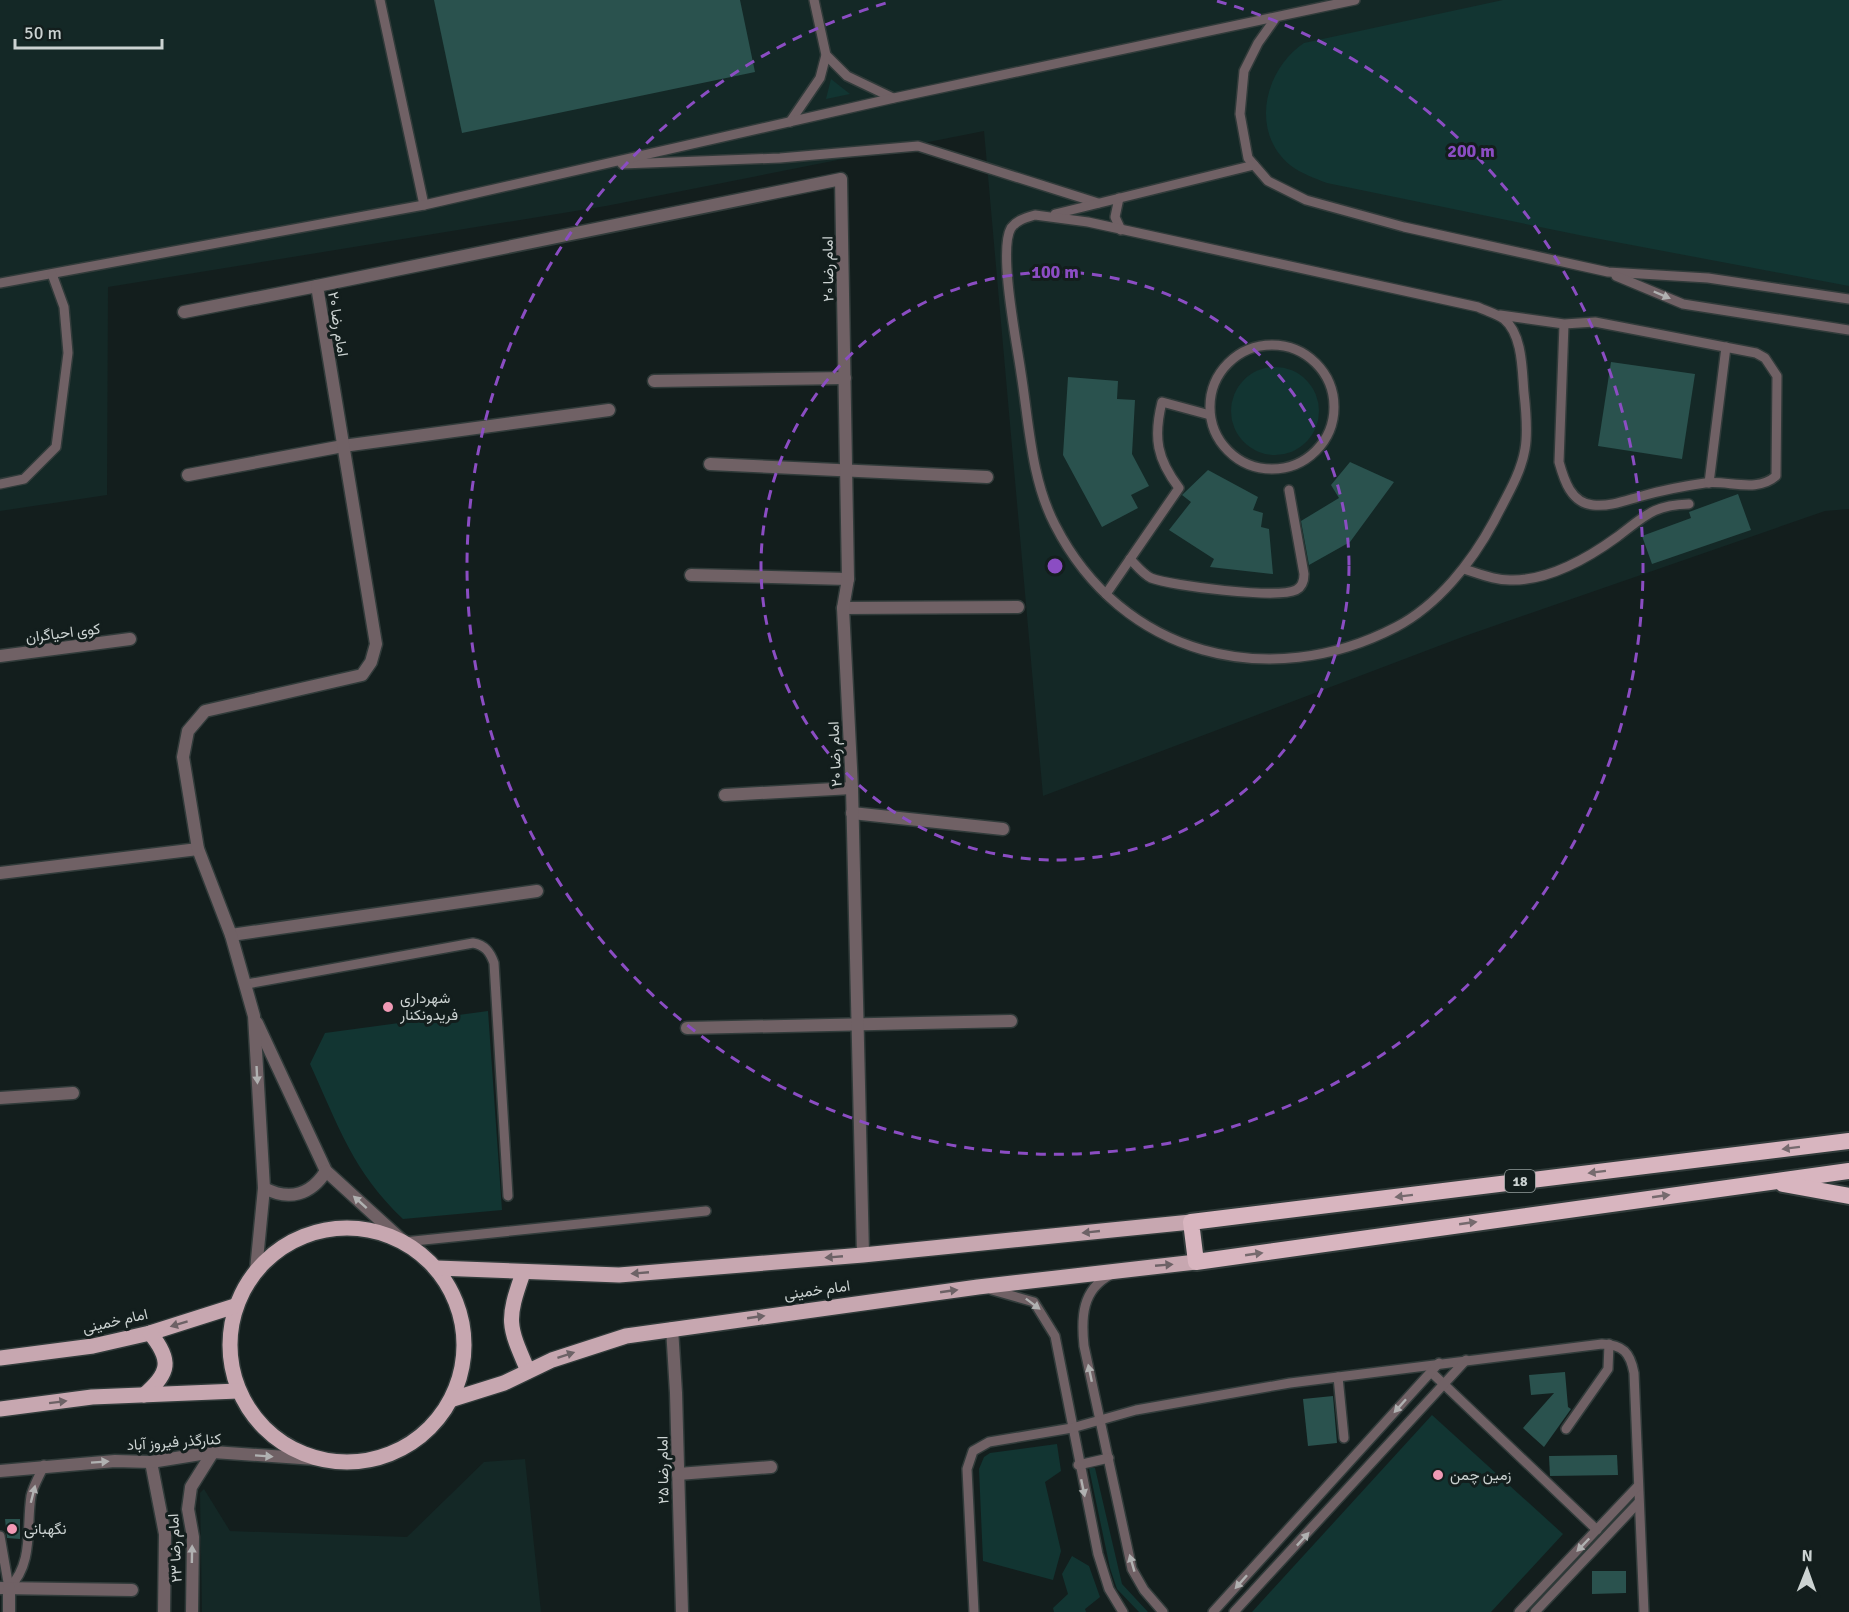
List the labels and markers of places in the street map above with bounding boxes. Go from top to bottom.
centre of rings [1045,556,1065,576]
place label: شهرداری فریدونکنار [399,989,458,1024]
marker: شهرداری فریدونکنار [381,1000,395,1014]
place label: زمین چمن [1450,1466,1512,1485]
marker: زمین چمن [1431,1468,1445,1482]
place label: نگهبانی [24,1520,67,1539]
marker: نگهبانی [5,1522,19,1536]

